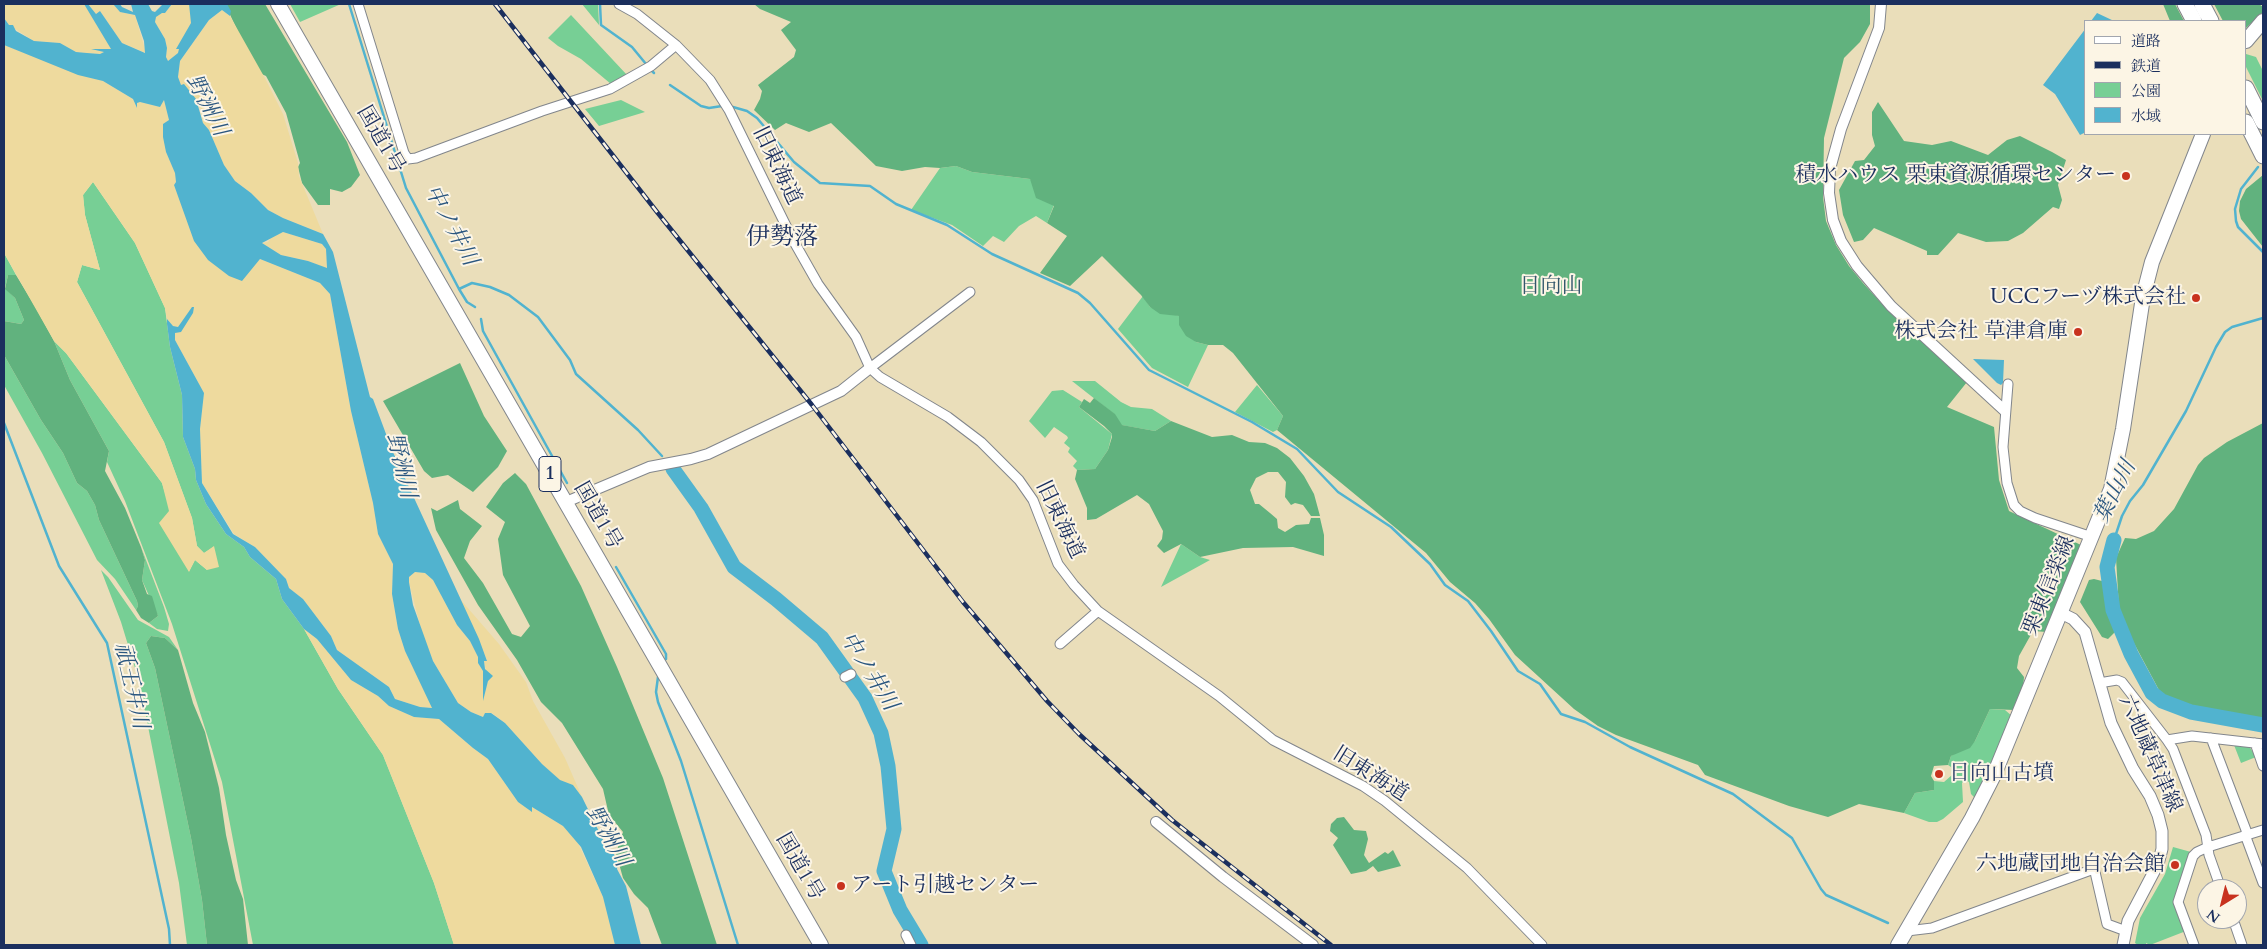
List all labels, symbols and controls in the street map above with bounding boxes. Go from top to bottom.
legend [2084,20,2247,135]
text: 道路 [2131,31,2161,51]
text: 鉄道 [2131,56,2161,76]
water label: 野洲川 [179,71,233,141]
text: 公園 [2131,81,2161,101]
street label: 国道1号 [351,102,409,178]
text: 水域 [2131,106,2161,126]
street label: 旧東海道 [746,123,806,209]
place label: 積水ハウス 栗東資源循環センター [1795,163,2116,189]
marker: 積水ハウス 栗東資源循環センター [2120,170,2132,182]
water label: 中ノ井川 [418,181,482,271]
district label: 伊勢落 [746,224,818,252]
park label: 日向山 [1520,274,1582,300]
place label: UCCフーヅ株式会社 [1990,285,2186,311]
marker: UCCフーヅ株式会社 [2190,292,2202,304]
place label: 株式会社 草津倉庫 [1894,319,2068,345]
marker: 株式会社 草津倉庫 [2072,326,2084,338]
water label: 野洲川 [380,431,420,501]
road number: 1 [539,456,561,492]
water label: 葉山川 [2089,457,2143,527]
street label: 旧東海道 [1029,477,1089,563]
street label: 国道1号 [568,478,626,554]
street label: 栗東信楽線 [2019,533,2081,639]
water label: 中ノ井川 [833,628,903,716]
water label: 祇王井川 [107,640,153,732]
street label: 六地蔵草津線 [2112,691,2186,817]
street label: 旧東海道 [1328,742,1412,808]
place label: 日向山古墳 [1949,761,2054,787]
marker: 日向山古墳 [1933,768,1945,780]
water label: 野洲川 [579,802,635,872]
street label: 国道1号 [770,829,828,905]
place label: 六地蔵団地自治会館 [1976,852,2165,878]
marker: 六地蔵団地自治会館 [2169,859,2181,871]
place label: アート引越センター [851,873,1039,899]
north arrow [2197,879,2247,929]
marker: アート引越センター [835,880,847,892]
text: N [2203,904,2224,927]

